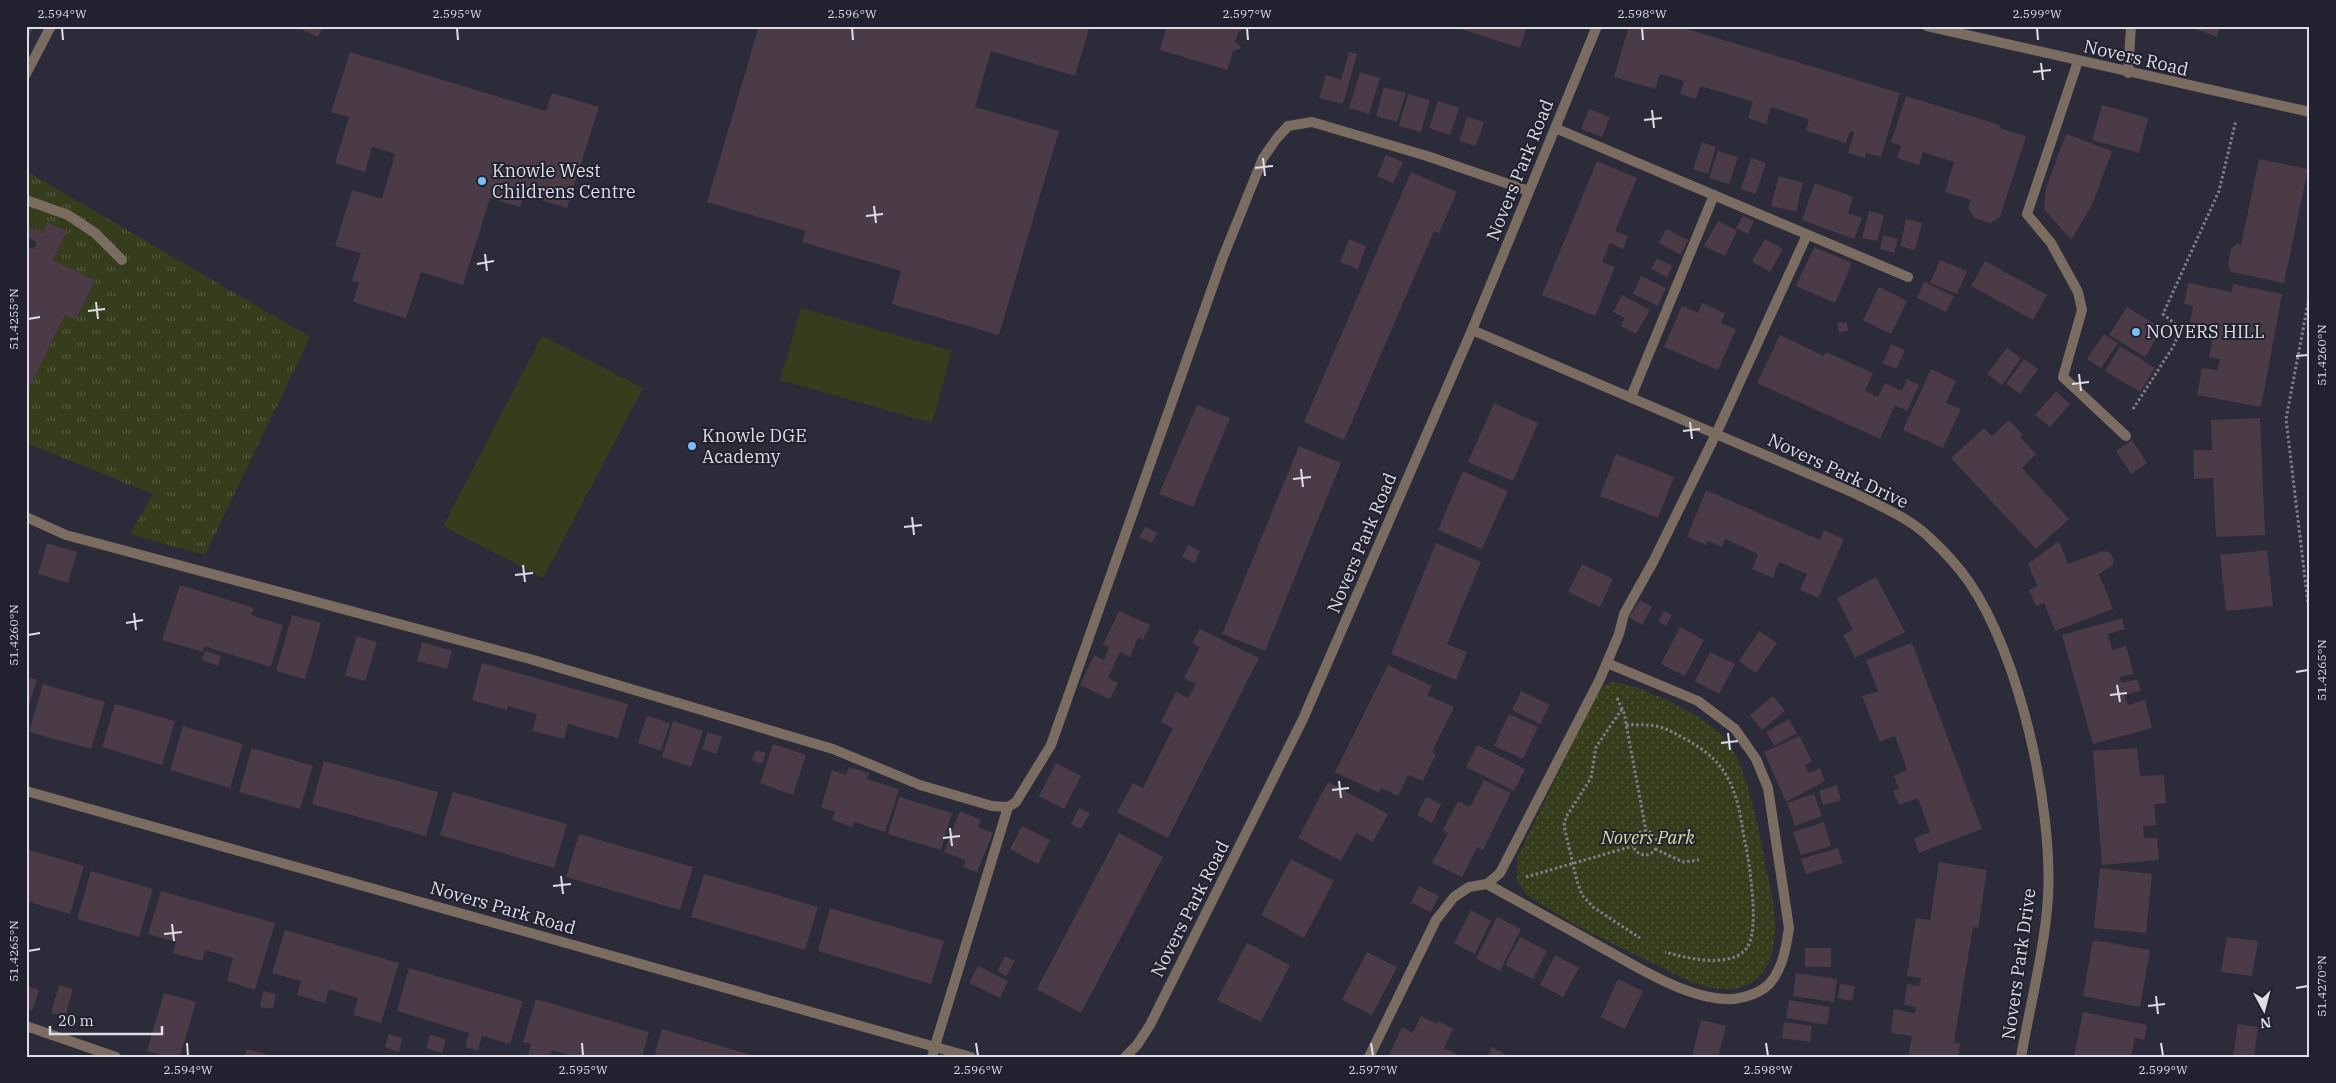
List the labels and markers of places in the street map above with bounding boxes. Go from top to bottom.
place label: Knowle West Childrens Centre [492,159,636,203]
marker: Knowle West Childrens Centre [476,175,488,187]
place label: NOVERS HILL [2146,320,2265,343]
marker: NOVERS HILL [2130,326,2142,338]
place label: Knowle DGE Academy [702,424,807,468]
marker: Knowle DGE Academy [686,440,698,452]

